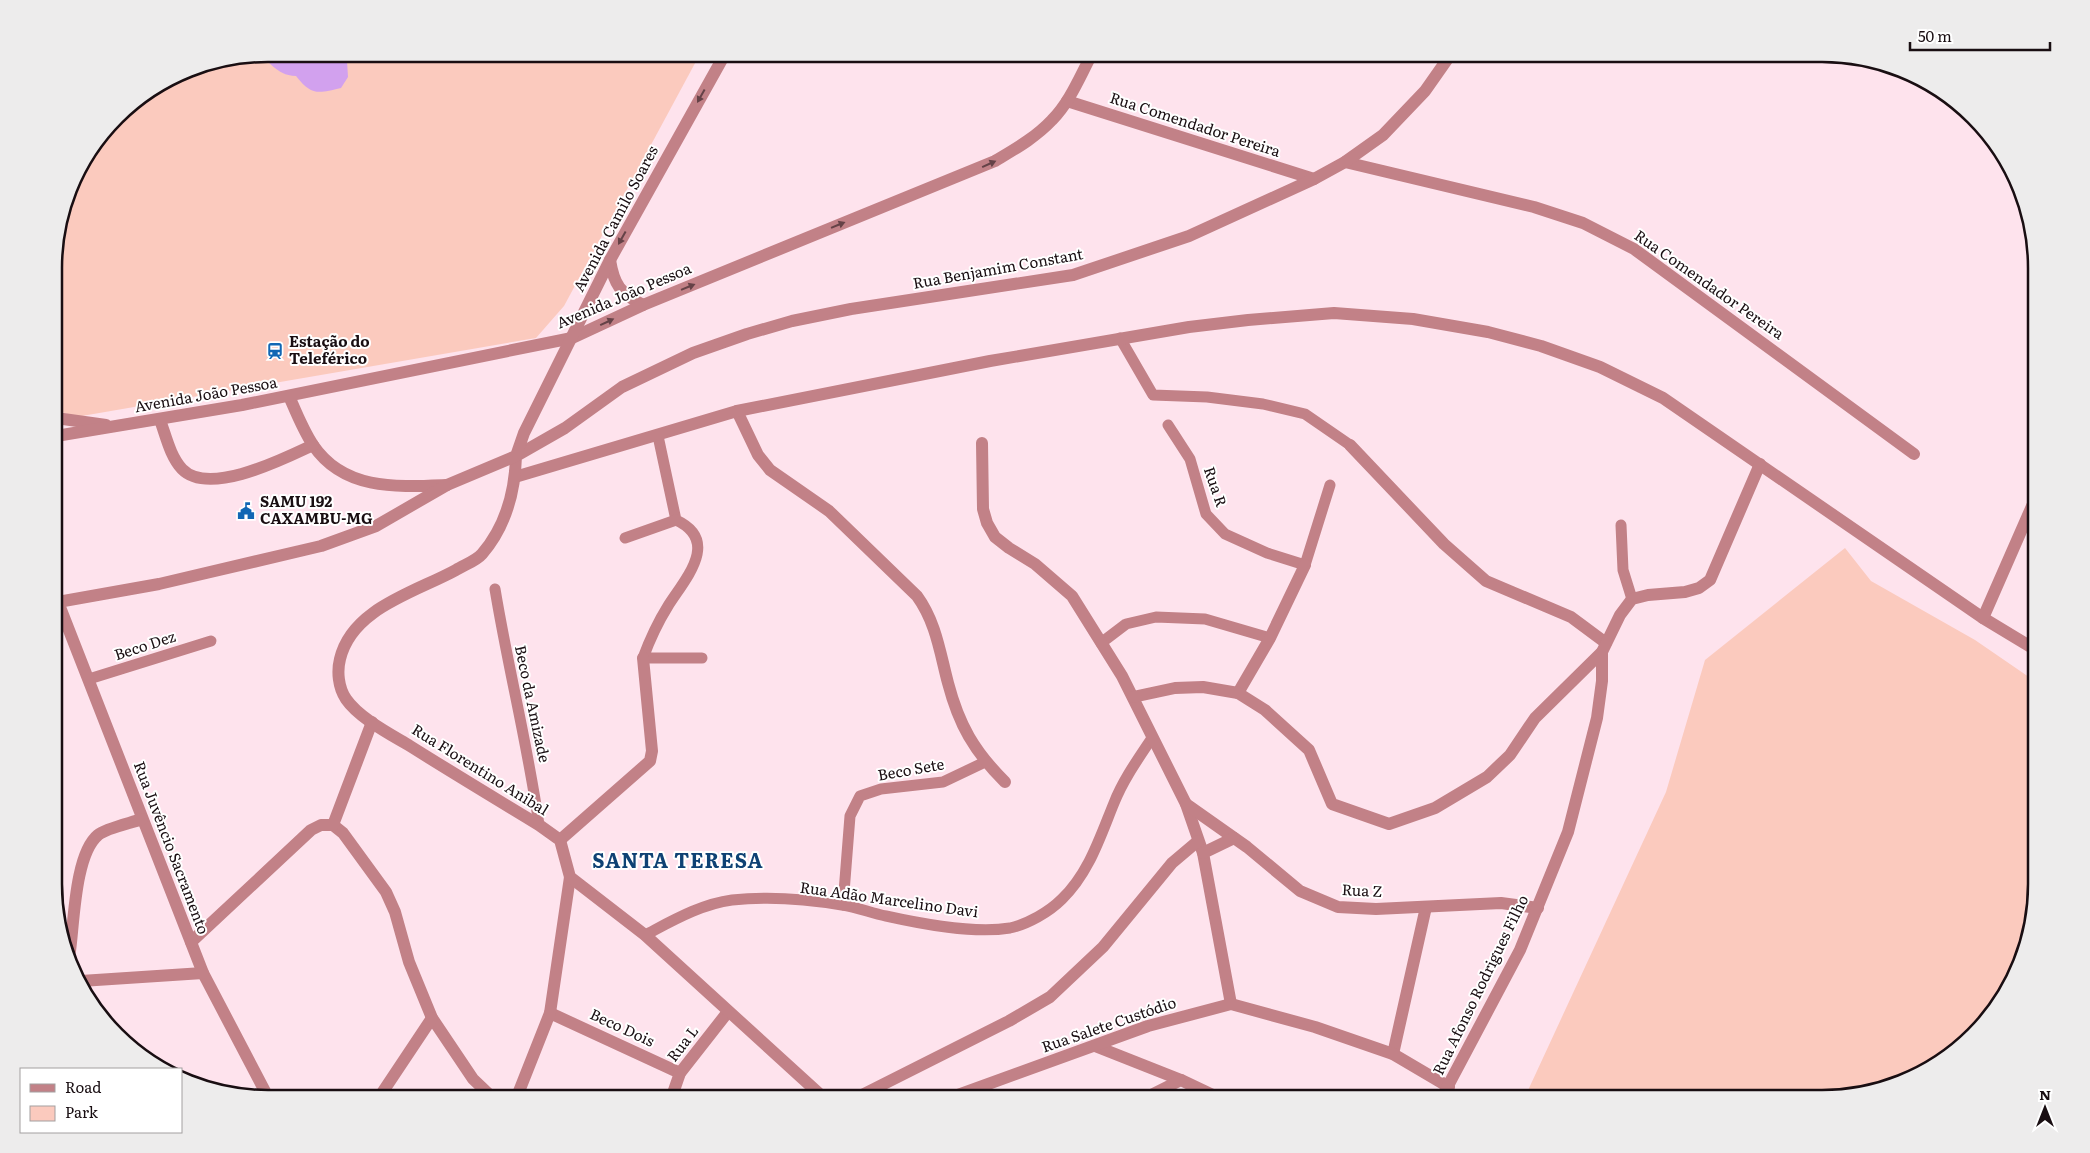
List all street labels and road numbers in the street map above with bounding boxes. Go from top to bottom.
street label: Rua Comendador Pereira [1107,85,1285,162]
street label: Avenida Camilo Soares [566,141,663,295]
street label: Rua Comendador Pereira [1630,223,1790,345]
street label: Rua Benjamim Constant [911,241,1085,294]
street label: Avenida João Pessoa [552,255,695,333]
street label: Avenida João Pessoa [133,370,280,417]
street label: Rua R [1199,463,1234,510]
street label: Beco Dez [111,624,178,665]
street label: Beco da Amizade [510,643,557,765]
street label: Rua Florentino Anibal [408,717,554,820]
street label: Beco Sete [876,751,946,786]
street label: Rua Juvêncio Sacramento [129,758,216,938]
street label: Rua Adão Marcelino Davi [799,875,980,922]
street label: Rua Z [1341,877,1383,902]
street label: Rua Afonso Rodrigues Filho [1426,890,1533,1078]
street label: Rua Salete Custódio [1038,990,1179,1057]
street label: Beco Dois [587,1002,659,1052]
street label: Rua L [660,1020,703,1066]

